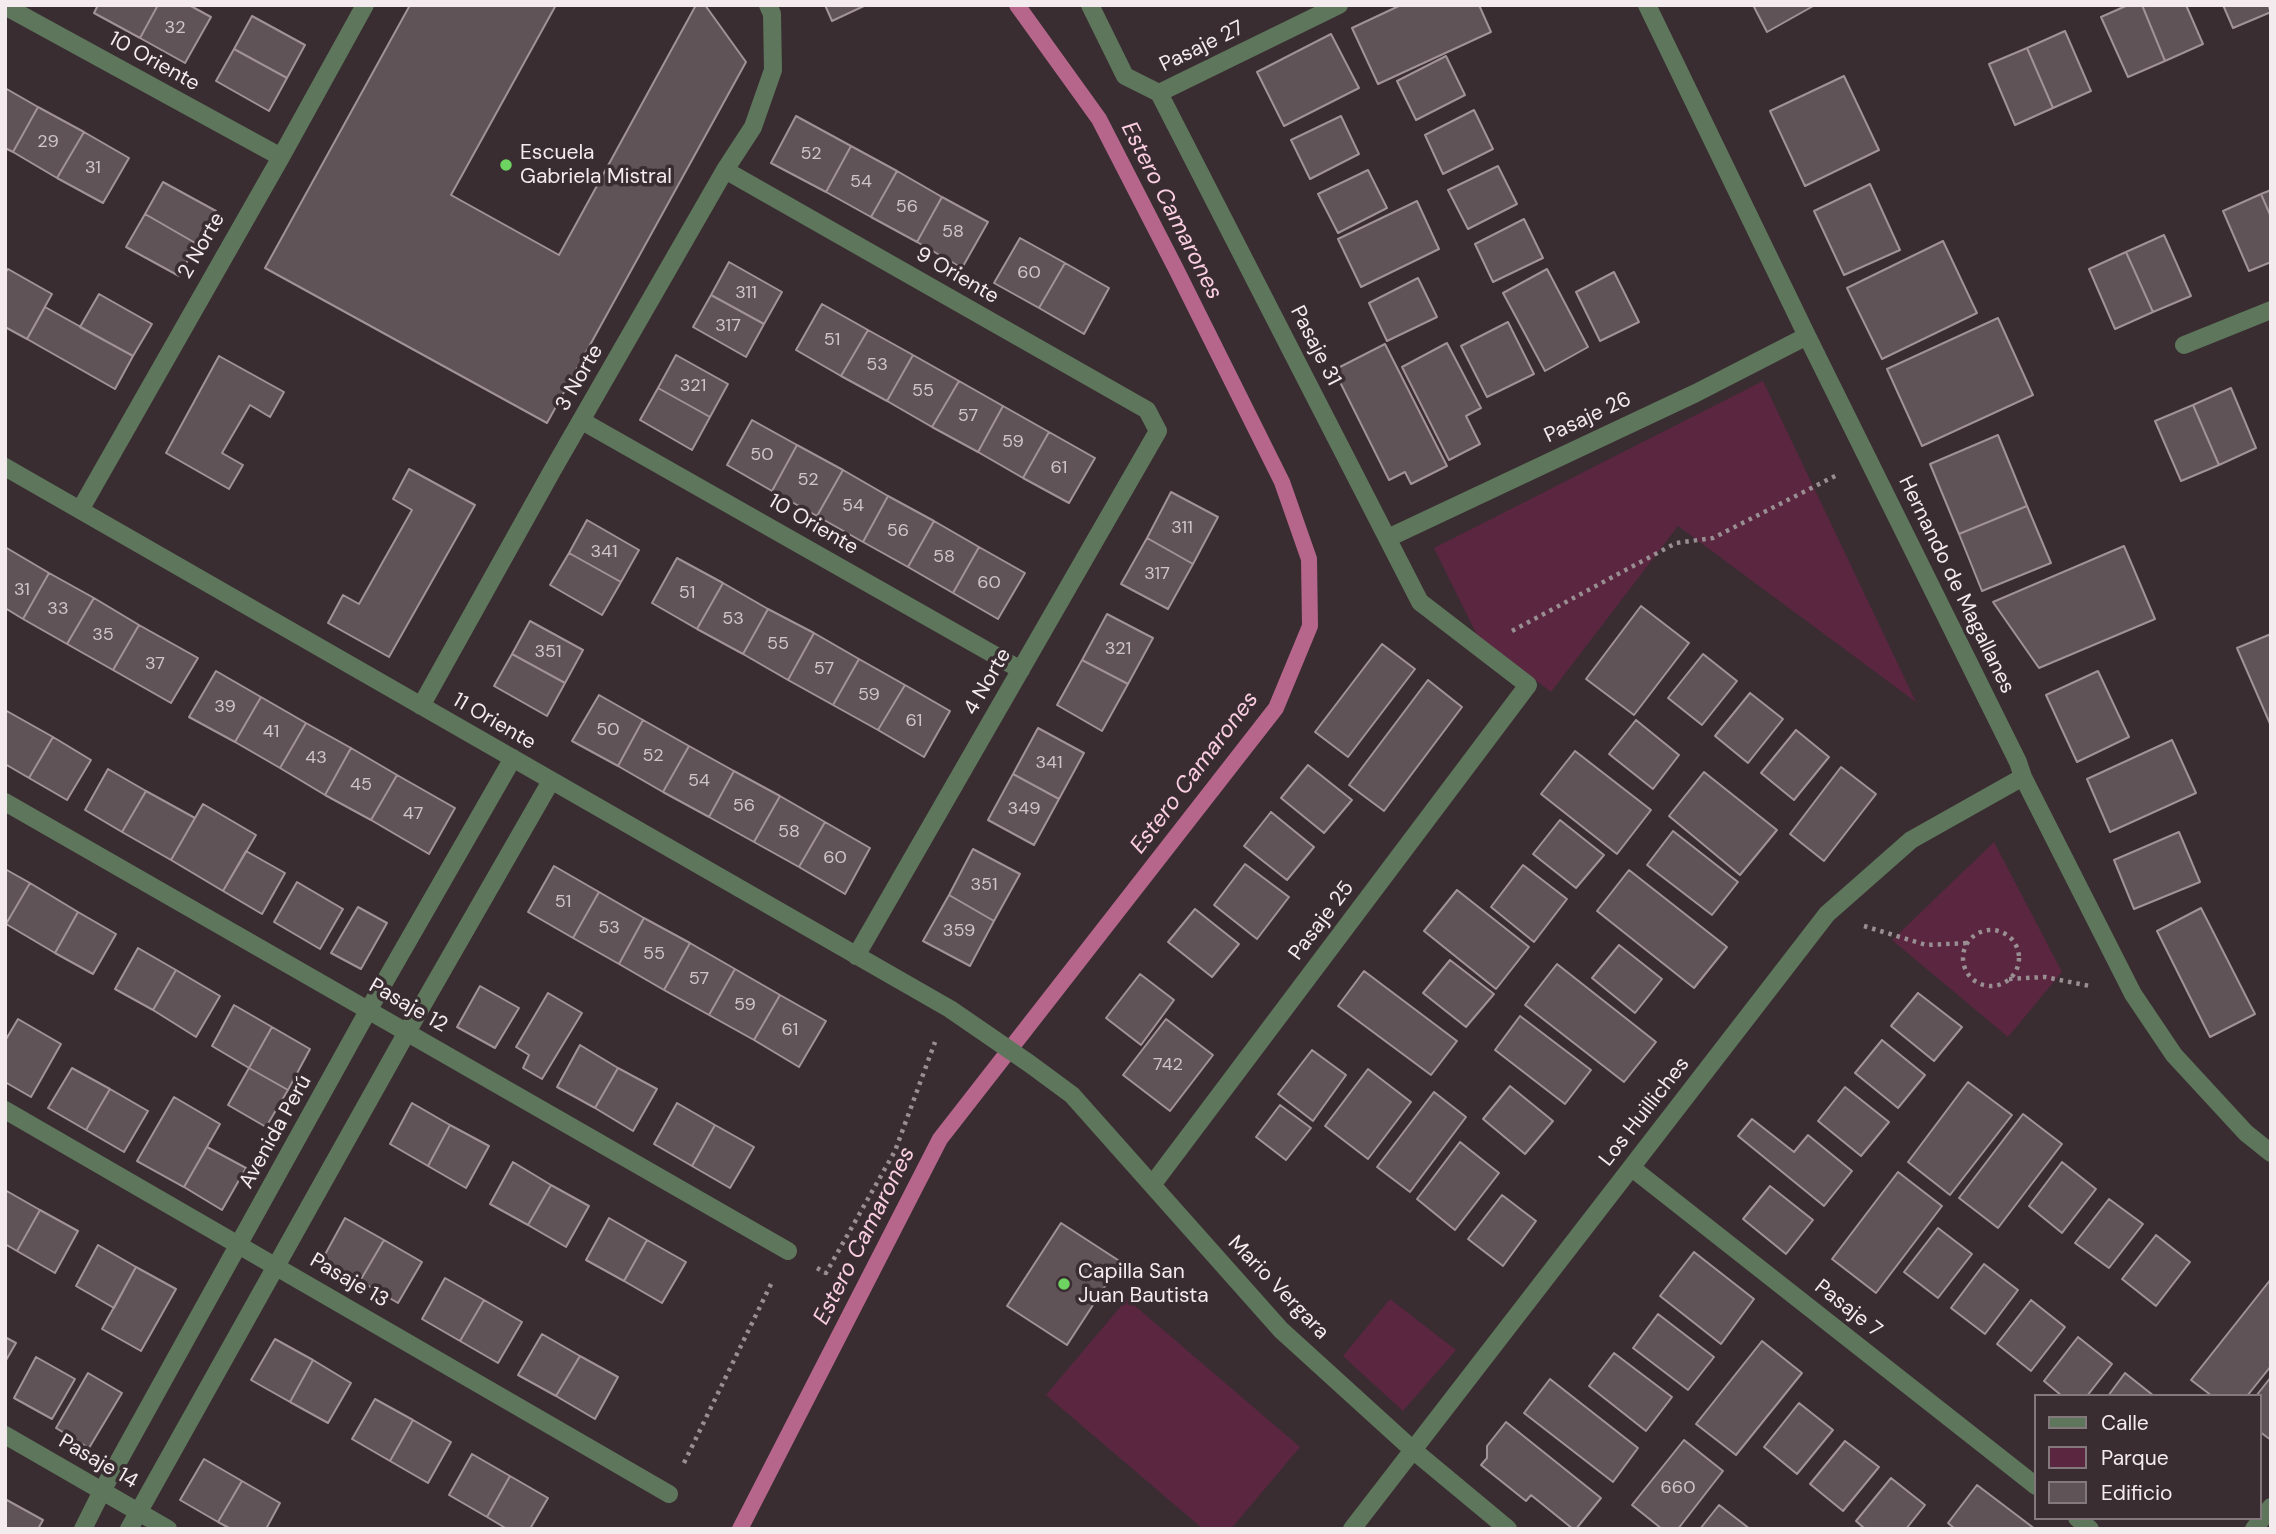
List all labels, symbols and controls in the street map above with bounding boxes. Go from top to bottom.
street label: Pasaje 27 [1156,16,1248,78]
house number: 32 [164,17,186,39]
street label: 10 Oriente [104,27,204,97]
water label: Estero Camarones [1114,118,1228,304]
house number: 29 [37,131,59,153]
place label: Escuela Gabriela Mistral [520,140,672,190]
house number: 52 [800,143,822,165]
house number: 31 [85,157,101,179]
marker: Escuela Gabriela Mistral [498,157,514,173]
house number: 54 [850,171,872,193]
house number: 56 [896,196,918,218]
street label: 2 Norte [173,208,231,284]
house number: 58 [942,221,964,243]
street label: 9 Oriente [911,242,1003,310]
house number: 60 [1017,262,1041,284]
house number: 311 [735,282,757,304]
street label: Pasaje 31 [1284,302,1346,390]
house number: 317 [715,315,741,337]
house number: 51 [824,329,840,351]
street label: 3 Norte [551,340,609,416]
house number: 53 [866,354,888,376]
house number: 321 [680,375,706,397]
house number: 55 [912,380,934,402]
street label: Pasaje 26 [1541,387,1635,449]
house number: 57 [958,405,978,427]
house number: 59 [1002,431,1024,453]
house number: 50 [750,444,774,466]
house number: 61 [1051,457,1067,479]
house number: 52 [797,469,819,491]
street label: Hernando de Magallanes [1892,472,2020,698]
street label: 10 Oriente [764,489,862,561]
house number: 54 [842,495,864,517]
house number: 311 [1171,517,1193,539]
house number: 56 [887,520,909,542]
house number: 341 [590,541,618,563]
house number: 58 [933,546,955,568]
house number: 317 [1144,563,1170,585]
house number: 60 [977,572,1001,594]
house number: 31 [14,579,30,601]
house number: 51 [679,582,695,604]
house number: 33 [47,598,69,620]
house number: 53 [722,608,744,630]
house number: 35 [92,624,114,646]
house number: 55 [767,633,789,655]
house number: 321 [1105,638,1131,660]
house number: 351 [534,641,562,663]
street label: 4 Norte [959,644,1017,720]
house number: 37 [145,653,165,675]
house number: 57 [814,658,834,680]
house number: 59 [858,684,880,706]
water label: Estero Camarones [1125,687,1265,859]
street label: 11 Oriente [448,688,540,756]
house number: 39 [214,696,236,718]
house number: 61 [906,710,922,732]
house number: 50 [596,719,620,741]
house number: 41 [263,721,279,743]
house number: 52 [642,745,664,767]
house number: 43 [305,747,327,769]
house number: 341 [1035,752,1063,774]
house number: 54 [688,770,710,792]
house number: 45 [350,774,372,796]
house number: 56 [733,795,755,817]
house number: 349 [1008,798,1040,820]
house number: 47 [403,803,423,825]
house number: 58 [778,821,800,843]
house number: 60 [823,847,847,869]
house number: 351 [970,874,998,896]
street label: Pasaje 25 [1284,876,1360,966]
house number: 51 [555,891,571,913]
house number: 53 [598,917,620,939]
house number: 359 [943,920,975,942]
house number: 55 [643,943,665,965]
house number: 57 [689,968,709,990]
street label: Pasaje 12 [364,974,452,1038]
house number: 59 [734,994,756,1016]
house number: 61 [782,1019,798,1041]
street label: Los Huilliches [1595,1052,1695,1172]
house number: 742 [1153,1054,1183,1076]
street label: Avenida Perú [234,1071,318,1193]
water label: Estero Camarones [808,1143,922,1329]
street label: Mario Vergara [1222,1231,1334,1345]
street label: Pasaje 13 [305,1248,393,1314]
place label: Capilla San Juan Bautista [1078,1259,1209,1309]
street label: Pasaje 7 [1809,1275,1887,1343]
marker: Capilla San Juan Bautista [1056,1276,1072,1292]
legend [2035,1394,2262,1520]
text: Calle [2101,1409,2149,1437]
street label: Pasaje 14 [54,1429,142,1495]
text: Parque [2101,1444,2169,1472]
house number: 660 [1661,1477,1695,1499]
text: Edificio [2101,1479,2172,1507]

